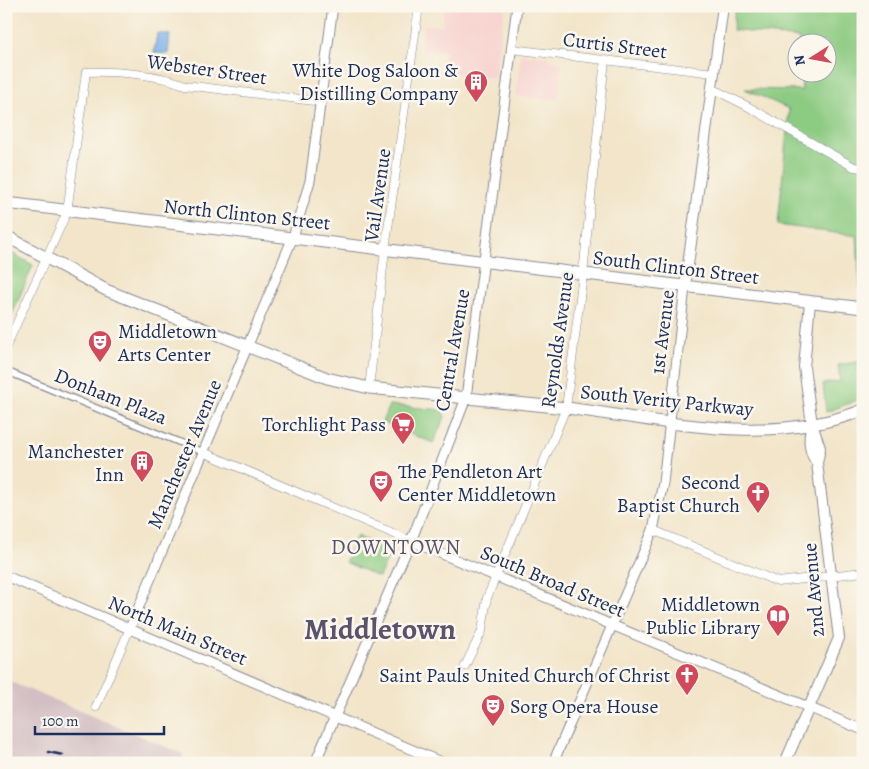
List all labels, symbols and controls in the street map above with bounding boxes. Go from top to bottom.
street label: Curtis Street [561,26,669,65]
north arrow [786,32,836,82]
street label: Webster Street [144,48,269,91]
text: N [789,54,810,67]
place label: White Dog Saloon & Distilling Company [291,57,459,107]
building icon: White Dog Saloon & Distilling Company [463,69,489,103]
street label: Vail Avenue [357,147,397,244]
street label: North Clinton Street [162,192,332,237]
street label: South Clinton Street [591,244,761,291]
street label: Reynolds Avenue [535,270,580,410]
street label: Central Avenue [428,287,477,413]
street label: 1st Avenue [644,288,681,376]
place label: Middletown Arts Center [117,318,217,368]
theatre icon: Middletown Arts Center [87,329,113,363]
street label: Donham Plaza [50,362,172,432]
street label: Manchester Avenue [141,375,228,533]
street label: South Verity Parkway [579,378,756,423]
place label: Torchlight Pass [262,411,386,438]
supermarket icon: Torchlight Pass [390,411,416,445]
place label: Manchester Inn [28,438,124,488]
building icon: Manchester Inn [129,449,155,483]
place label: The Pendleton Art Center Middletown [398,458,556,508]
theatre icon: The Pendleton Art Center Middletown [368,469,394,503]
place label: Second Baptist Church [617,469,740,519]
church icon: Second Baptist Church [745,480,771,514]
district label: DOWNTOWN [331,533,461,561]
street label: South Broad Street [476,539,630,624]
street label: 2nd Avenue [796,542,831,638]
street label: North Main Street [104,589,252,672]
place label: Middletown Public Library [645,591,761,641]
library icon: Middletown Public Library [765,603,791,637]
district label: Middletown [304,609,456,649]
place label: Saint Pauls United Church of Christ [379,662,670,689]
church icon: Saint Pauls United Church of Christ [674,662,700,696]
theatre icon: Sorg Opera House [480,693,506,727]
place label: Sorg Opera House [510,693,658,720]
scale bar [35,704,164,736]
text: 100 m [42,711,79,731]

